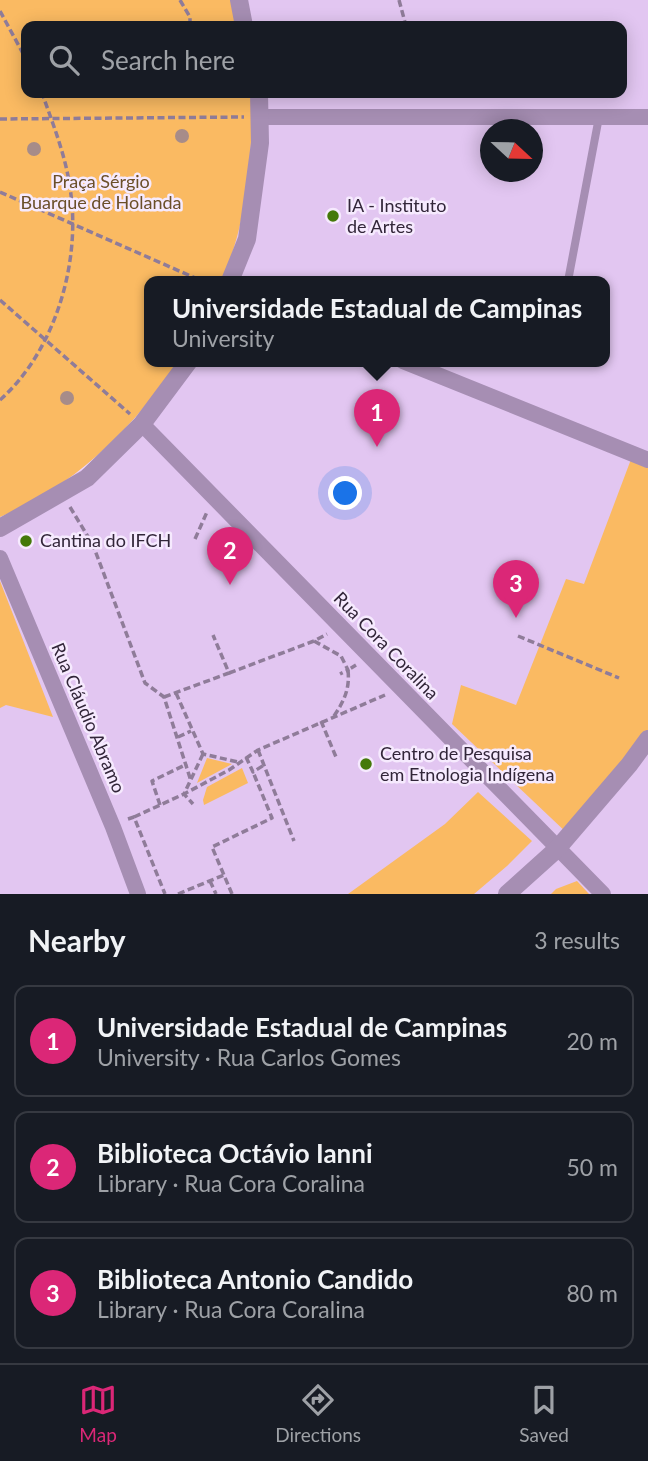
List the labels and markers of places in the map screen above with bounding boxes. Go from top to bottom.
place label: IA - Instituto de Artes [347,194,446,237]
marker: IA - Instituto de Artes [325,208,341,224]
pin: 1 [354,389,400,447]
pin: 2 [207,527,253,585]
place label: Cantina do IFCH [40,529,171,551]
marker: Cantina do IFCH [18,533,34,549]
pin: 3 [493,560,539,618]
place label: Centro de Pesquisa em Etnologia Indígena [380,742,554,785]
marker: Centro de Pesquisa em Etnologia Indígena [358,756,374,772]

